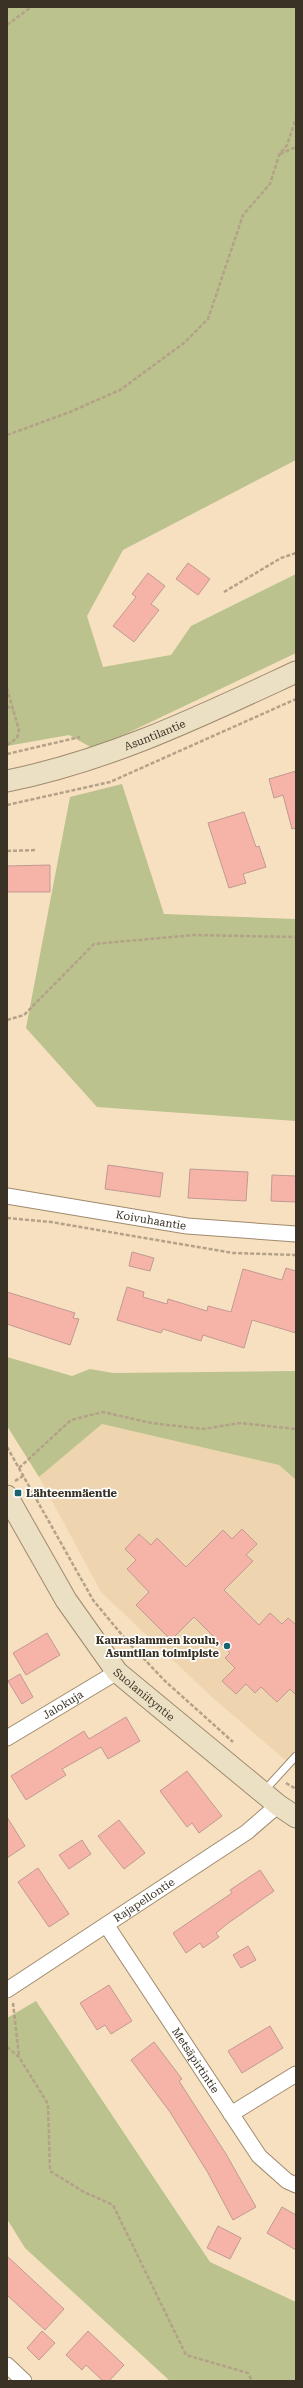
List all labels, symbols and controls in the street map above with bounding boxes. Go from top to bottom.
street label: Asuntilantie [123,717,187,753]
street label: Koivuhaantie [115,1208,187,1233]
place label: Lähteenmäentie [26,1487,118,1500]
marker: Lähteenmäentie [13,1488,23,1498]
place label: Kauraslammen koulu, Asuntilan toimipiste [96,1634,220,1660]
marker: Kauraslammen koulu, Asuntilan toimipiste [222,1641,232,1651]
street label: Suolaniityntie [111,1666,177,1724]
street label: Jalokuja [40,1688,86,1722]
street label: Rajapellontie [111,1876,177,1925]
street label: Metsäpirtintie [169,2026,222,2096]

